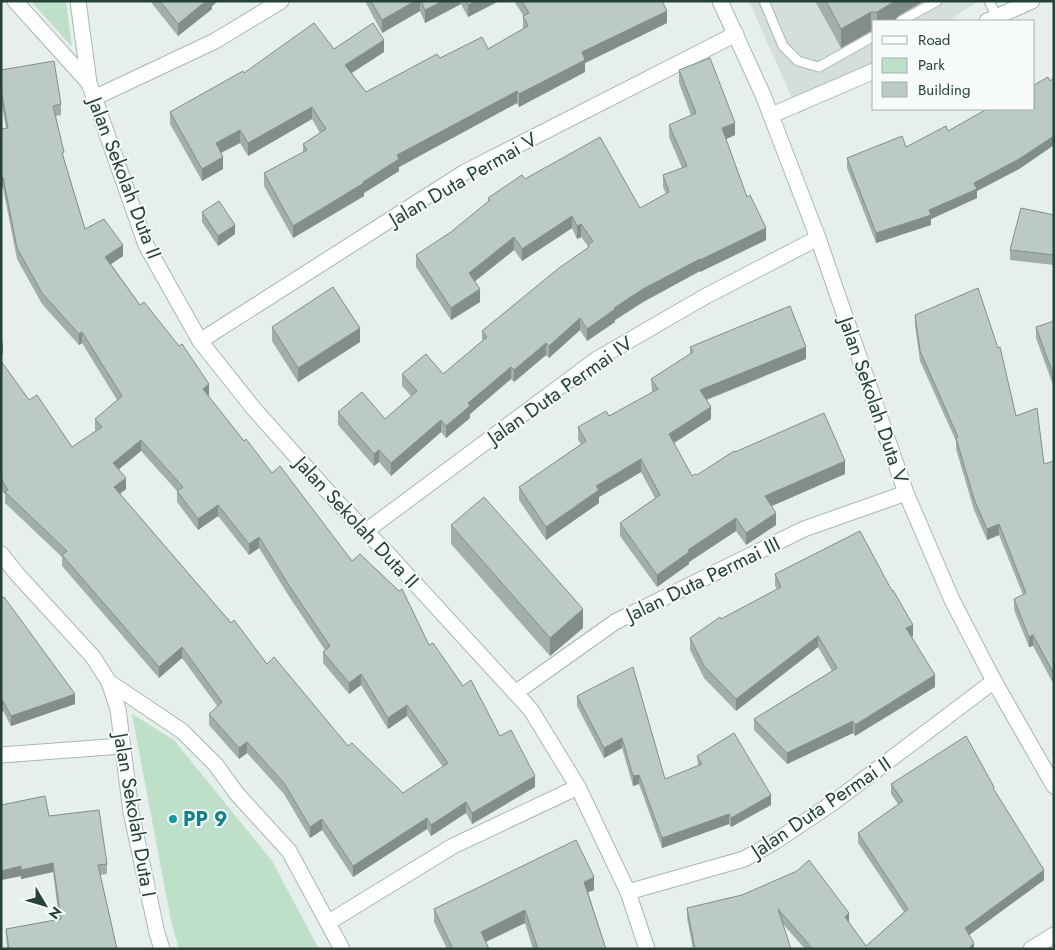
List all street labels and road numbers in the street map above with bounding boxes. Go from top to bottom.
street label: Jalan Sekolah Duta II [79,90,169,263]
street label: Jalan Duta Permai V [381,125,543,235]
street label: Jalan Sekolah Duta V [830,310,916,488]
street label: Jalan Duta Permai IV [479,329,640,453]
street label: Jalan Sekolah Duta II [286,448,426,595]
street label: Jalan Duta Permai III [619,530,785,631]
street label: Jalan Sekolah Duta I [105,728,163,899]
street label: Jalan Duta Permai II [743,750,897,867]

